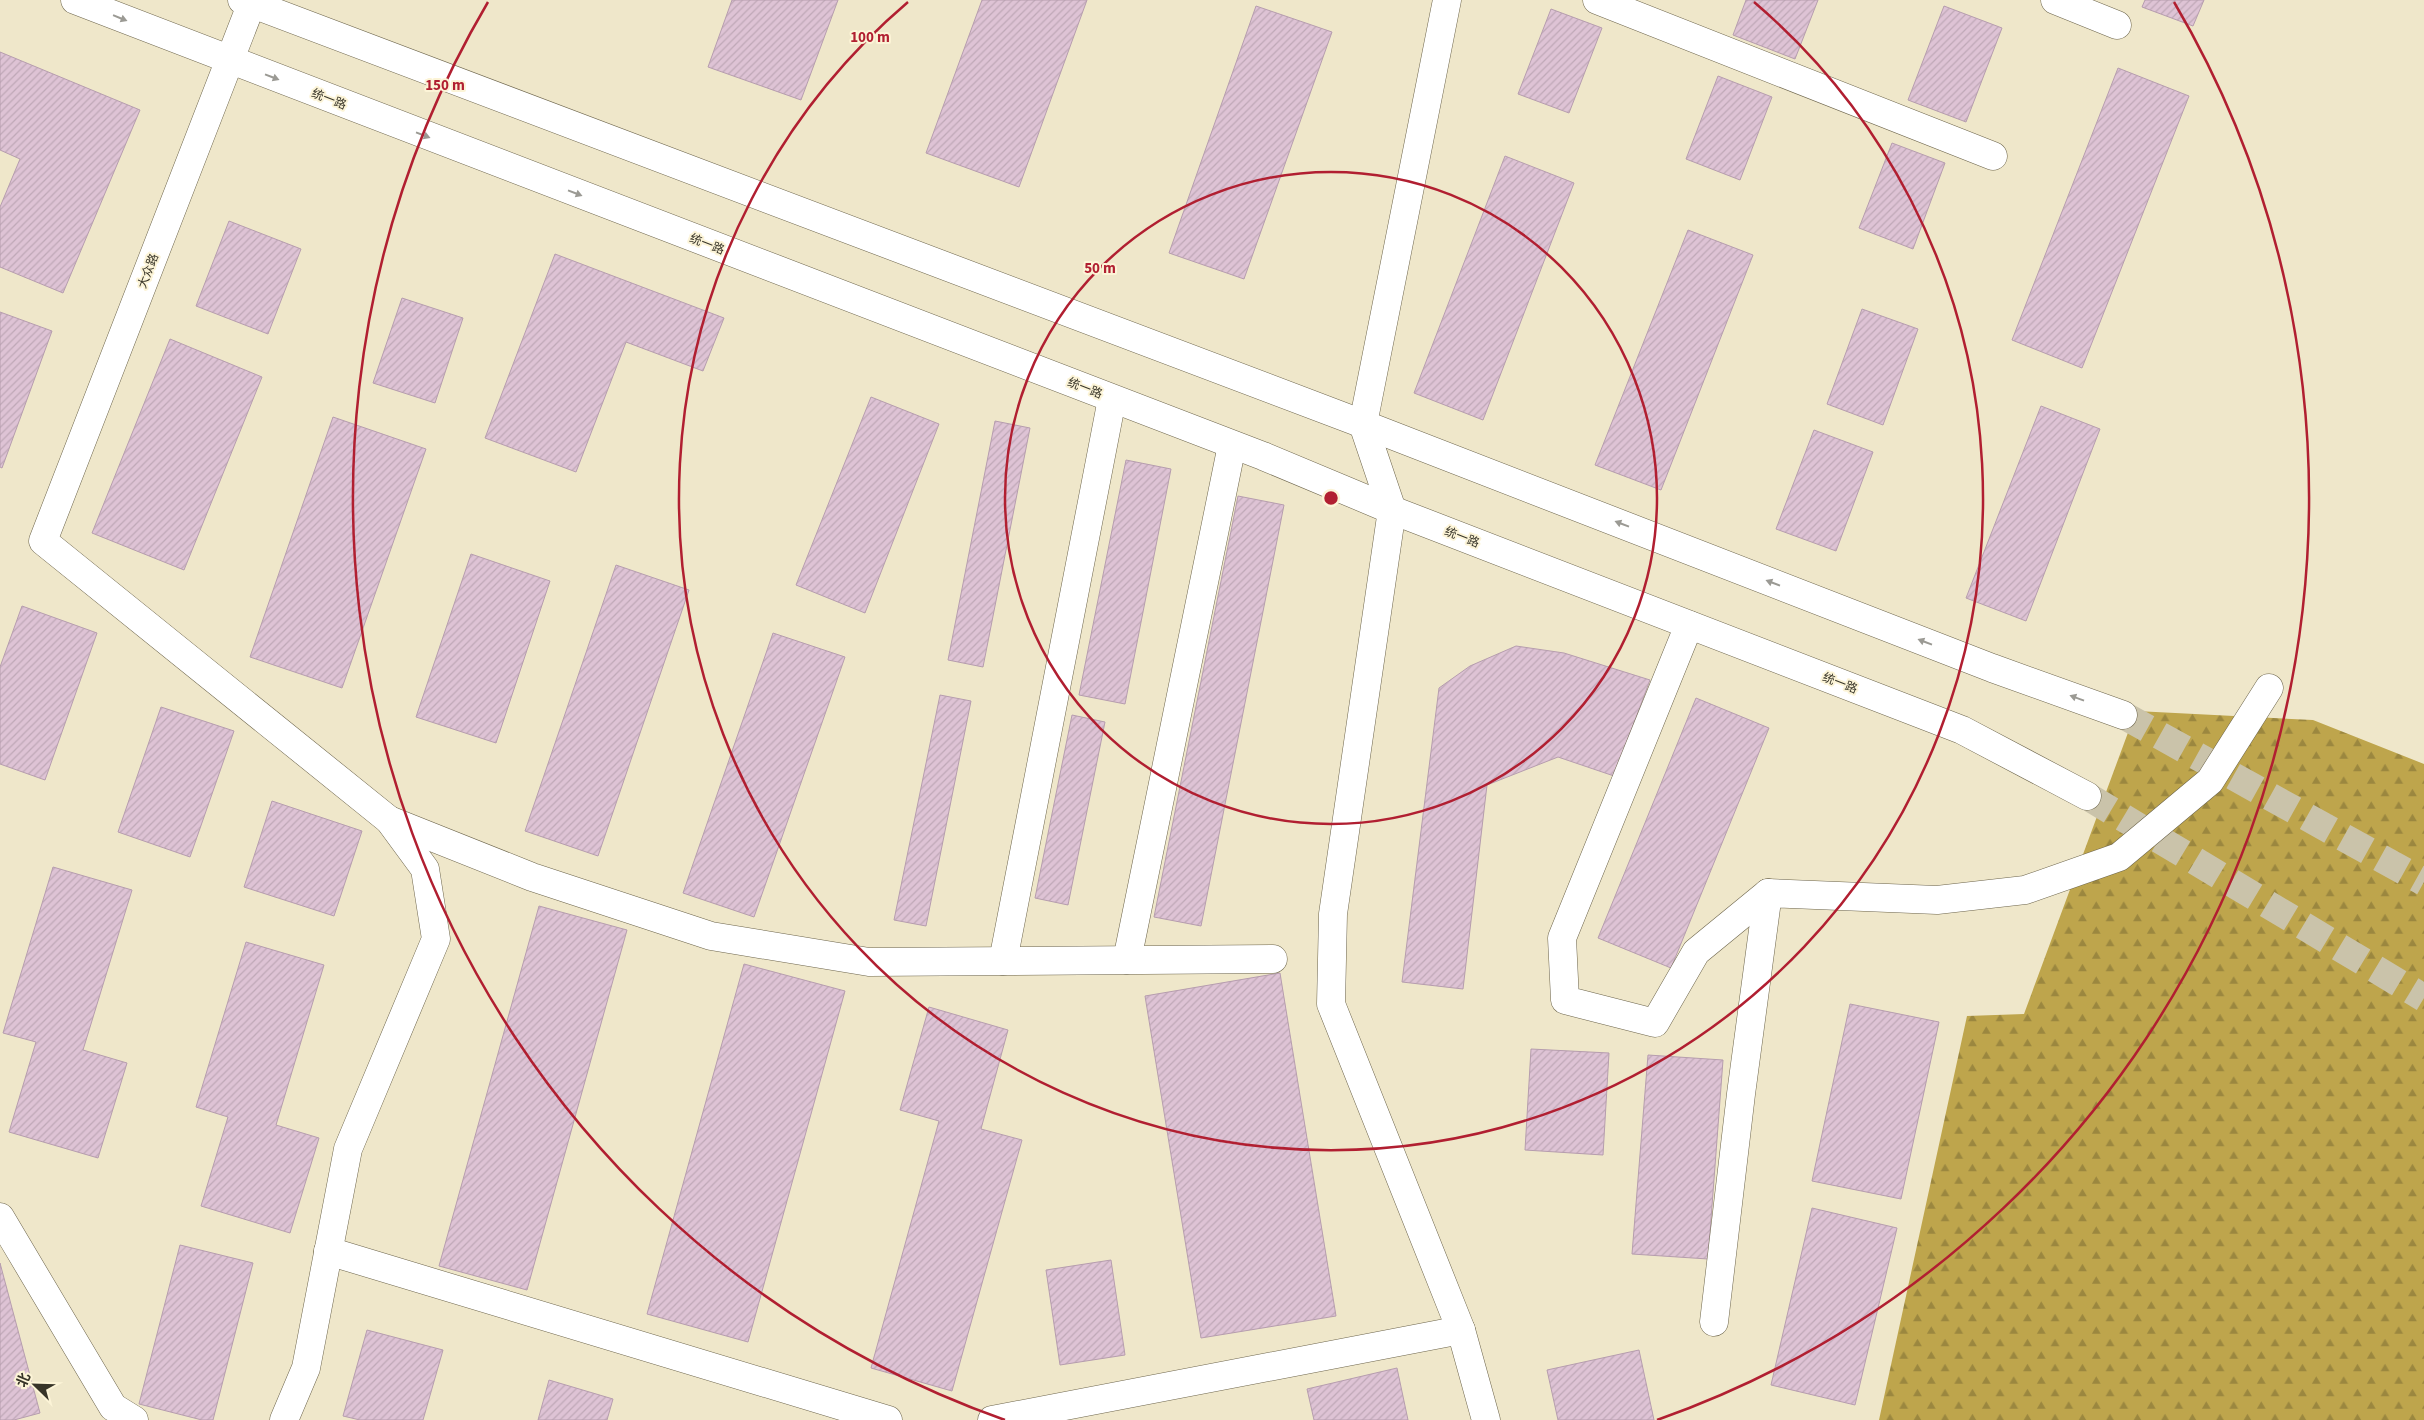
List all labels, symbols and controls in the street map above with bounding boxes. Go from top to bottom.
one-way arrow [113,15,128,22]
text: 100 m [850,27,890,48]
one-way arrow [265,73,280,81]
text: 150 m [425,75,465,96]
street label: 统一路 [309,85,349,114]
one-way arrow [416,132,431,139]
one-way arrow [568,189,583,197]
street label: 统一路 [687,230,727,259]
street label: 大众路 [134,251,163,291]
text: 50 m [1084,258,1116,279]
street label: 统一路 [1065,374,1105,403]
centre of rings [1322,489,1340,507]
one-way arrow [1614,520,1629,528]
street label: 统一路 [1442,523,1482,552]
one-way arrow [1765,579,1780,587]
one-way arrow [1917,638,1932,646]
street label: 统一路 [1820,669,1860,698]
one-way arrow [2069,694,2084,702]
north arrow [10,1360,60,1410]
text: 北 [12,1370,36,1391]

